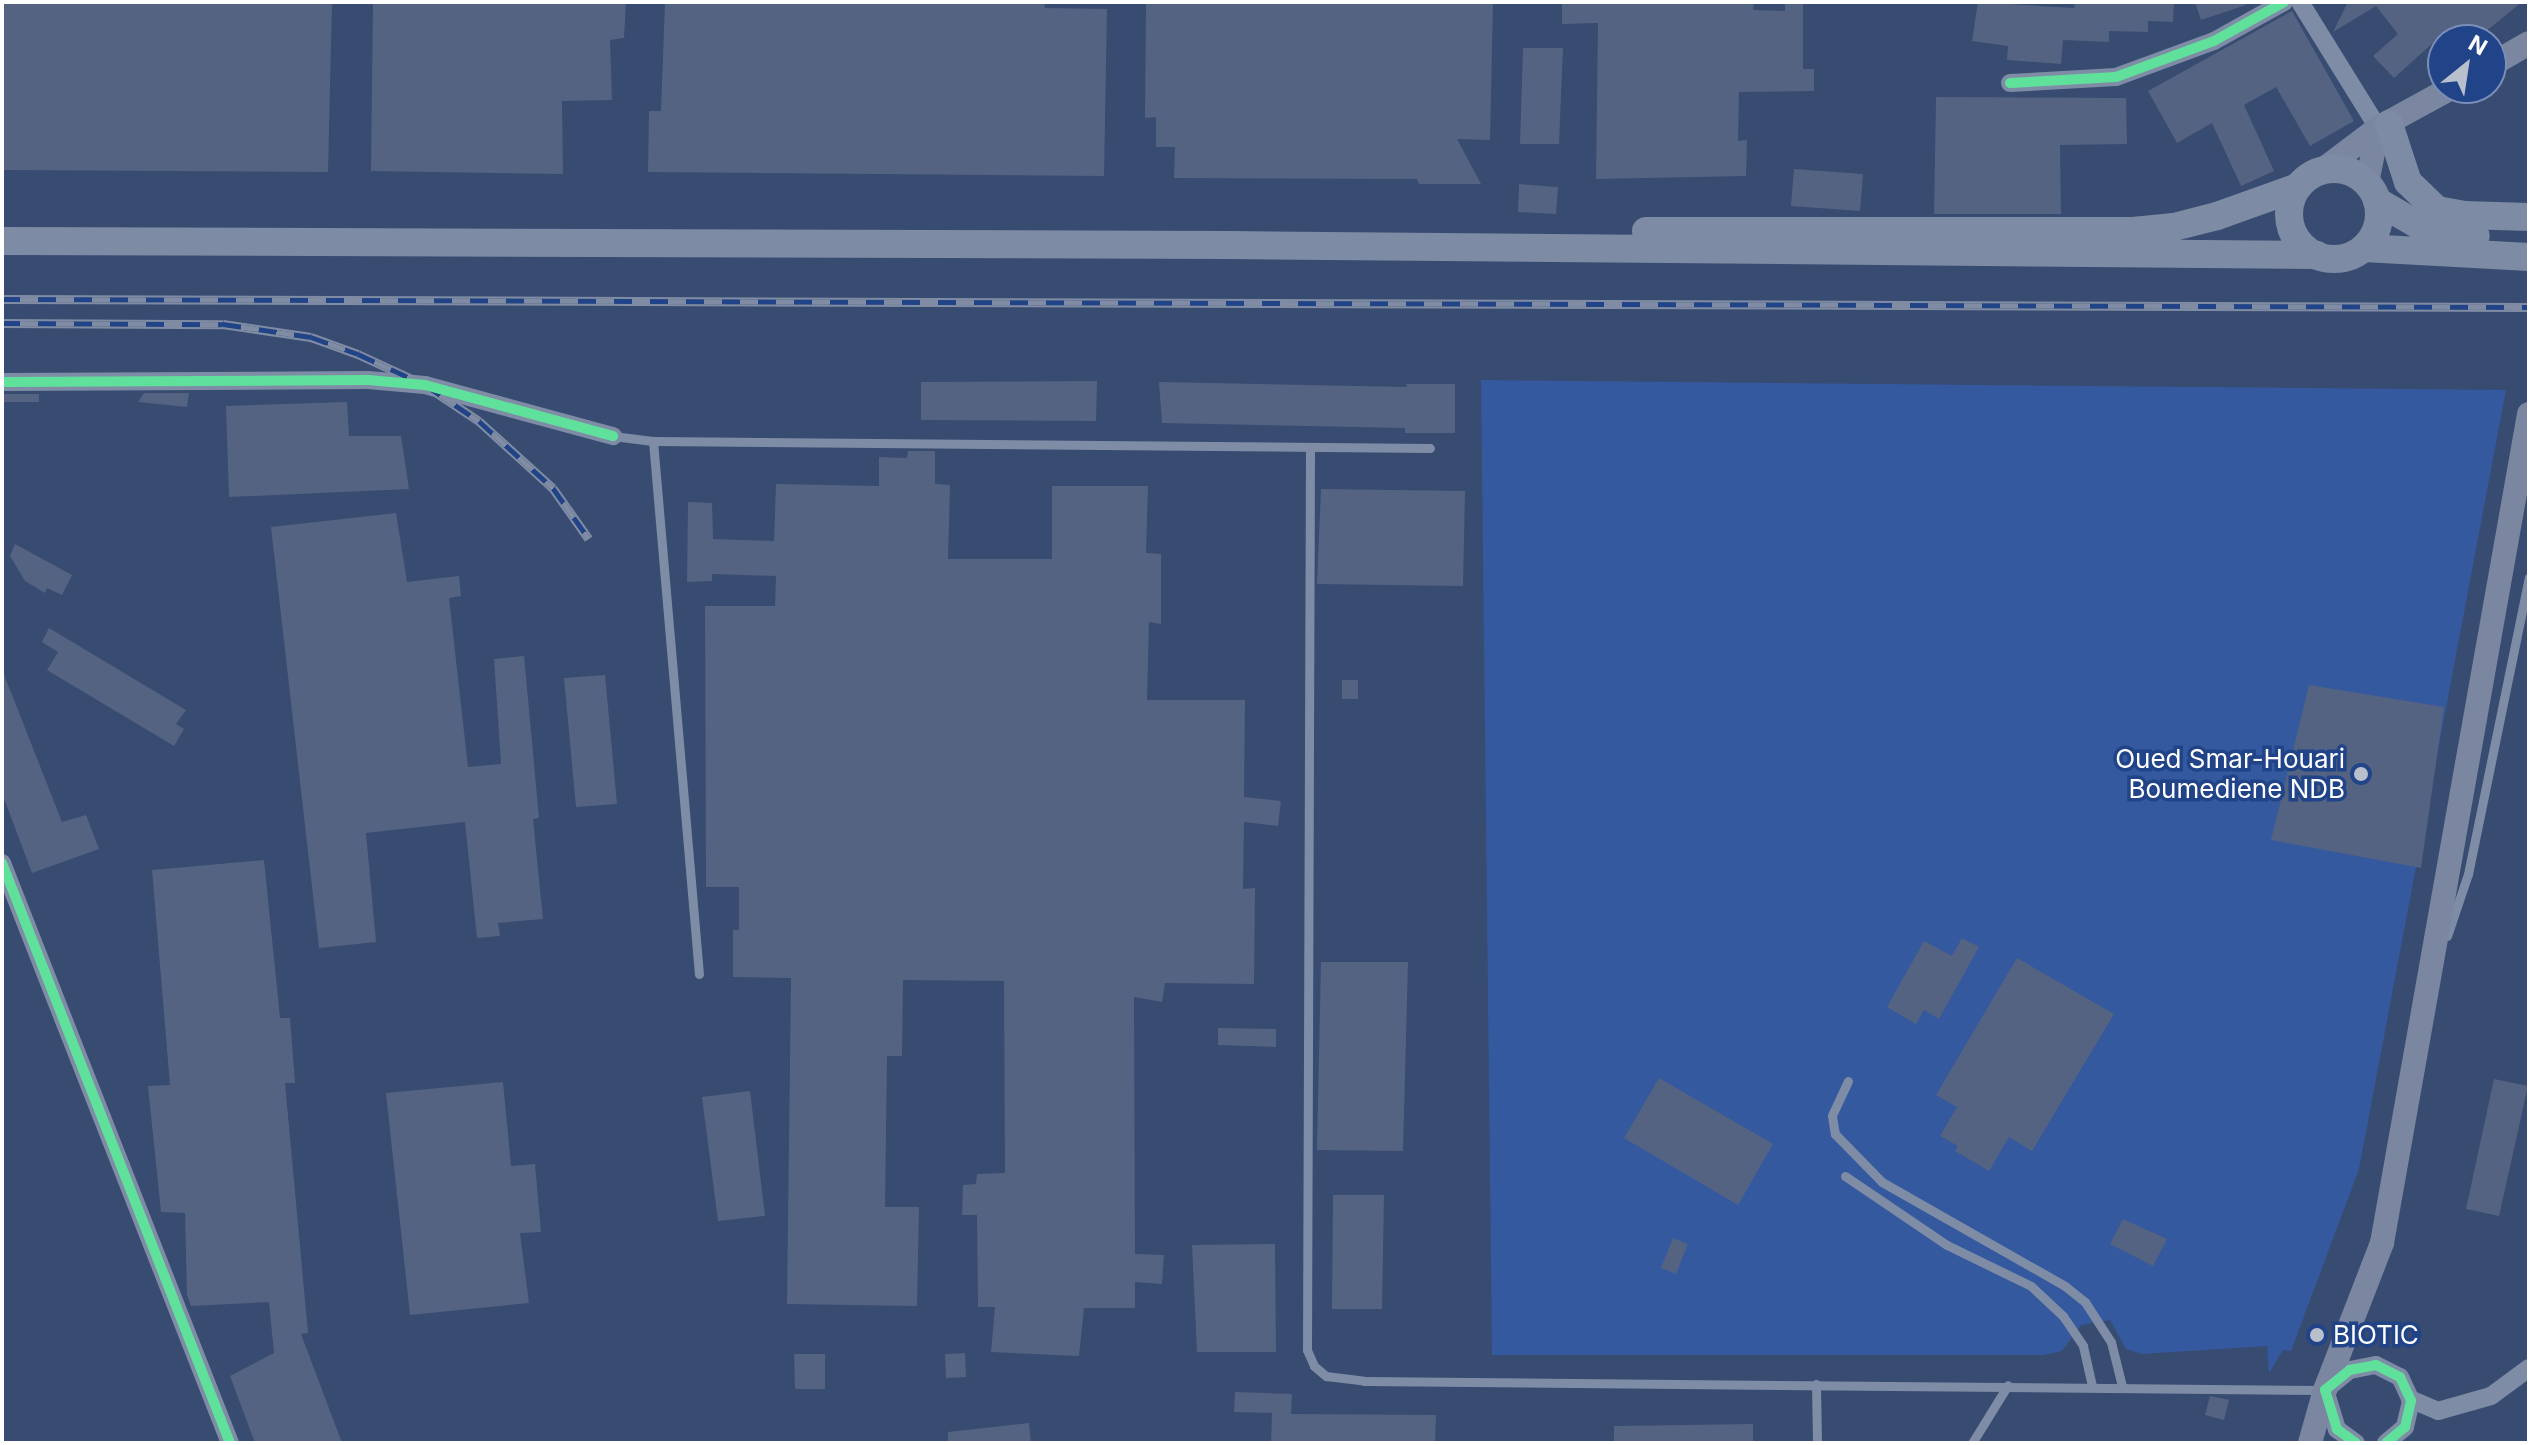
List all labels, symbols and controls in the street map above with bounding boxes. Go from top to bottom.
north arrow [2427,24,2507,104]
text: N [2464,29,2492,60]
place label: Oued Smar-Houari Boumediene NDB [2115,743,2345,804]
marker: Oued Smar-Houari Boumediene NDB [2352,765,2370,783]
place label: BIOTIC [2333,1319,2419,1351]
marker: BIOTIC [2308,1326,2326,1344]

